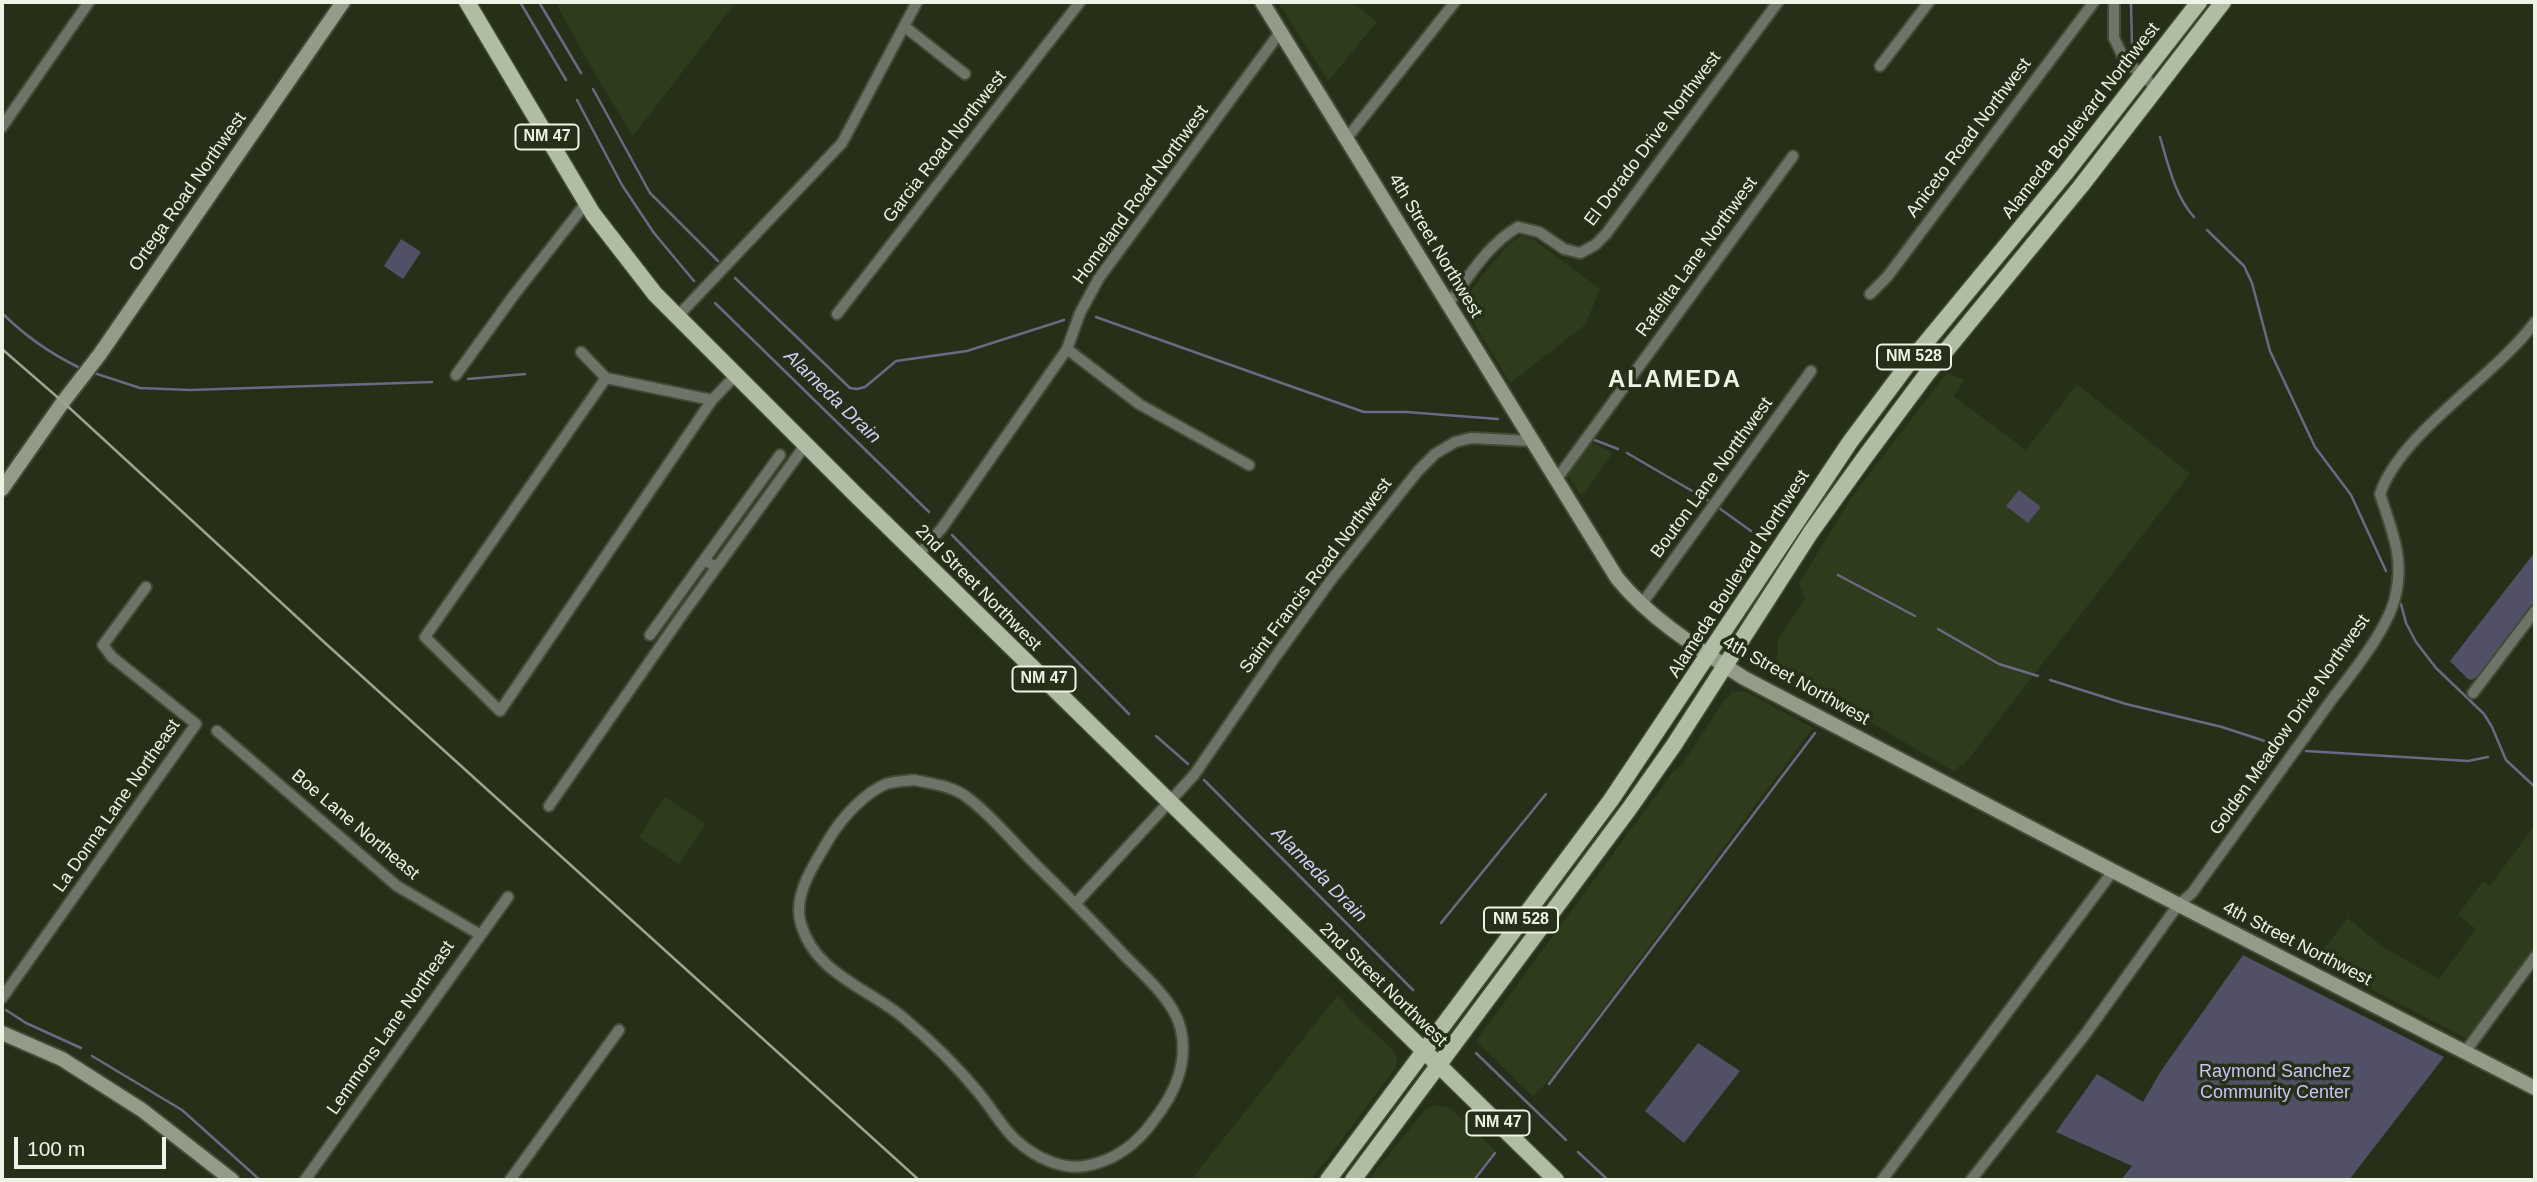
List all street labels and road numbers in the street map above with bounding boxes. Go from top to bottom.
street label: Alameda Boulevard Northwest [1998,19,2164,223]
street label: El Dorado Drive Northwest [1580,47,1726,231]
street label: Aniceto Road Northwest [1902,54,2036,222]
street label: Garcia Road Northwest [879,67,1011,227]
street label: Homeland Road Northwest [1069,101,1213,289]
street label: Ortega Road Northwest [125,108,251,276]
road number: NM 47 [516,125,578,150]
street label: 4th Street Northwest [1383,170,1487,322]
street label: Rafelita Lane Northwest [1632,173,1762,341]
road number: NM 528 [1877,344,1951,370]
street label: Bouton Lane Nortthwest [1647,394,1777,562]
street label: Alameda Boulevard Northwest [1664,466,1814,682]
street label: Saint Francis Road Northwest [1235,474,1397,678]
street label: 2nd Street Northwest [911,521,1045,655]
street label: Golden Meadow Drive Northwest [2205,611,2375,839]
street label: 4th Street Northwest [1719,632,1873,730]
road number: NM 47 [1012,666,1076,692]
street label: La Donna Lane Northeast [49,715,185,897]
street label: Boe Lane Northeast [287,765,423,885]
street label: 4th Street Northwest [2219,897,2375,991]
road number: NM 528 [1484,908,1558,932]
street label: 2nd Street Northwest [1315,919,1451,1051]
street label: Lemmons Lane Northeast [323,937,459,1119]
road number: NM 47 [1466,1110,1530,1135]

